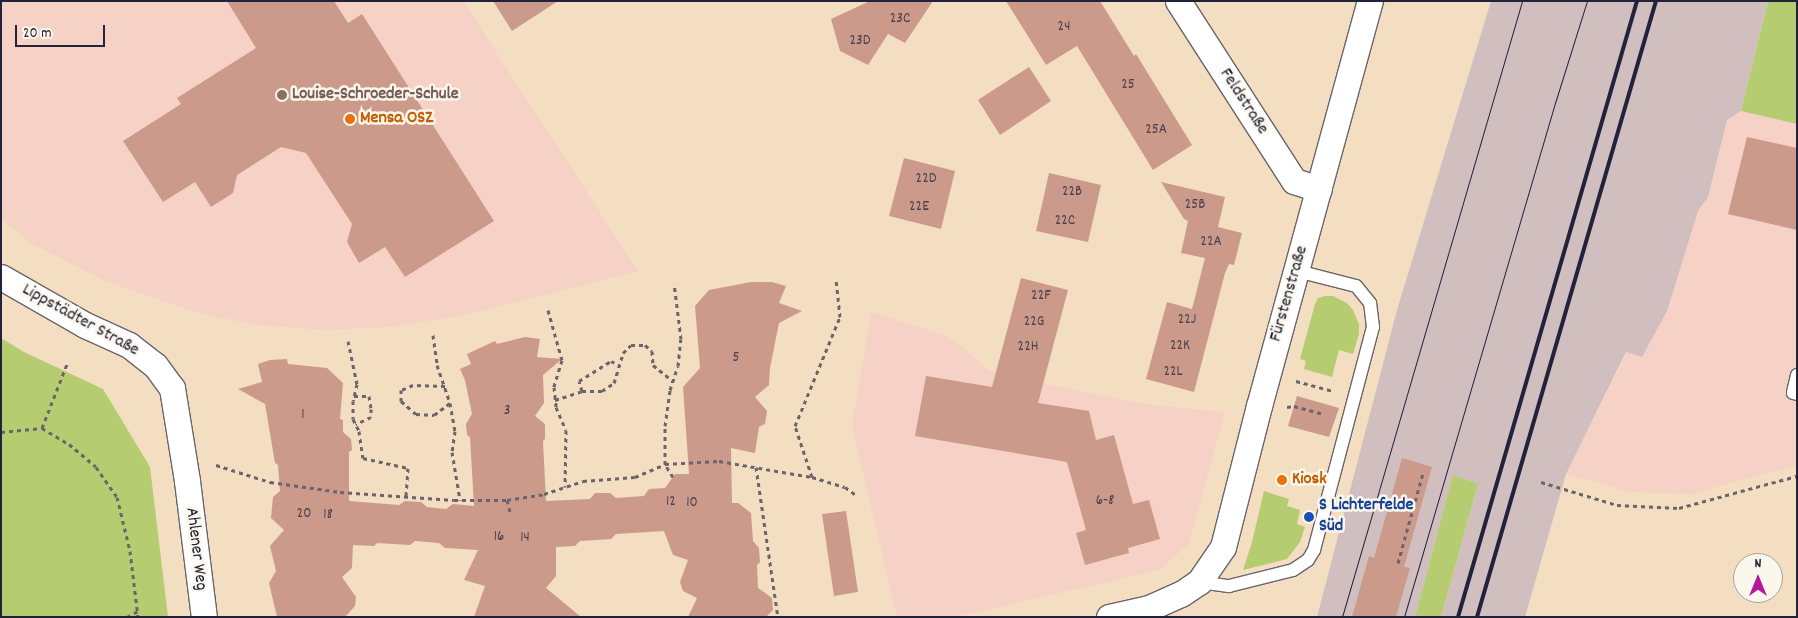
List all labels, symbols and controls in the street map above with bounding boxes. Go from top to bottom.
house number: 23C [890,11,910,29]
scale bar [18,15,108,47]
house number: 24 [1058,19,1070,37]
text: 20 m [23,23,51,45]
house number: 23D [850,33,870,51]
street label: Feldstraße [1214,65,1272,139]
house number: 25 [1121,77,1135,95]
place label: Louise-Schroeder-Schule [292,84,459,106]
marker: Louise-Schroeder-Schule [276,89,288,101]
place label: Mensa OSZ [360,108,433,130]
marker: Mensa OSZ [344,113,356,125]
house number: 25A [1145,122,1167,140]
house number: 22D [916,171,936,189]
house number: 22B [1062,184,1082,202]
house number: 25B [1185,197,1205,215]
house number: 22E [909,199,929,217]
house number: 22C [1055,213,1075,231]
house number: 22A [1200,234,1222,252]
street label: Fürstenstraße [1266,244,1314,344]
street label: Lippstädter Straße [18,280,142,362]
house number: 22F [1031,288,1051,306]
house number: 22J [1178,312,1196,330]
house number: 22G [1024,314,1044,332]
house number: 22K [1170,338,1190,356]
house number: 22H [1018,339,1038,357]
house number: 5 [733,350,739,368]
house number: 22L [1163,364,1183,382]
house number: 3 [504,403,510,421]
house number: 1 [301,407,305,425]
place label: Kiosk [1292,469,1327,491]
marker: Kiosk [1276,474,1288,486]
house number: 6-8 [1096,493,1114,511]
house number: 12 [666,494,676,512]
house number: 10 [686,495,698,513]
place label: S Lichterfelde Süd [1319,496,1413,538]
street label: Ahlener Weg [179,506,211,592]
house number: 20 [297,506,311,524]
house number: 18 [323,507,333,525]
marker: S Lichterfelde Süd [1303,511,1315,523]
house number: 16 [494,529,504,547]
house number: 14 [520,530,530,548]
north arrow [1733,553,1783,603]
text: N [1755,554,1761,574]

